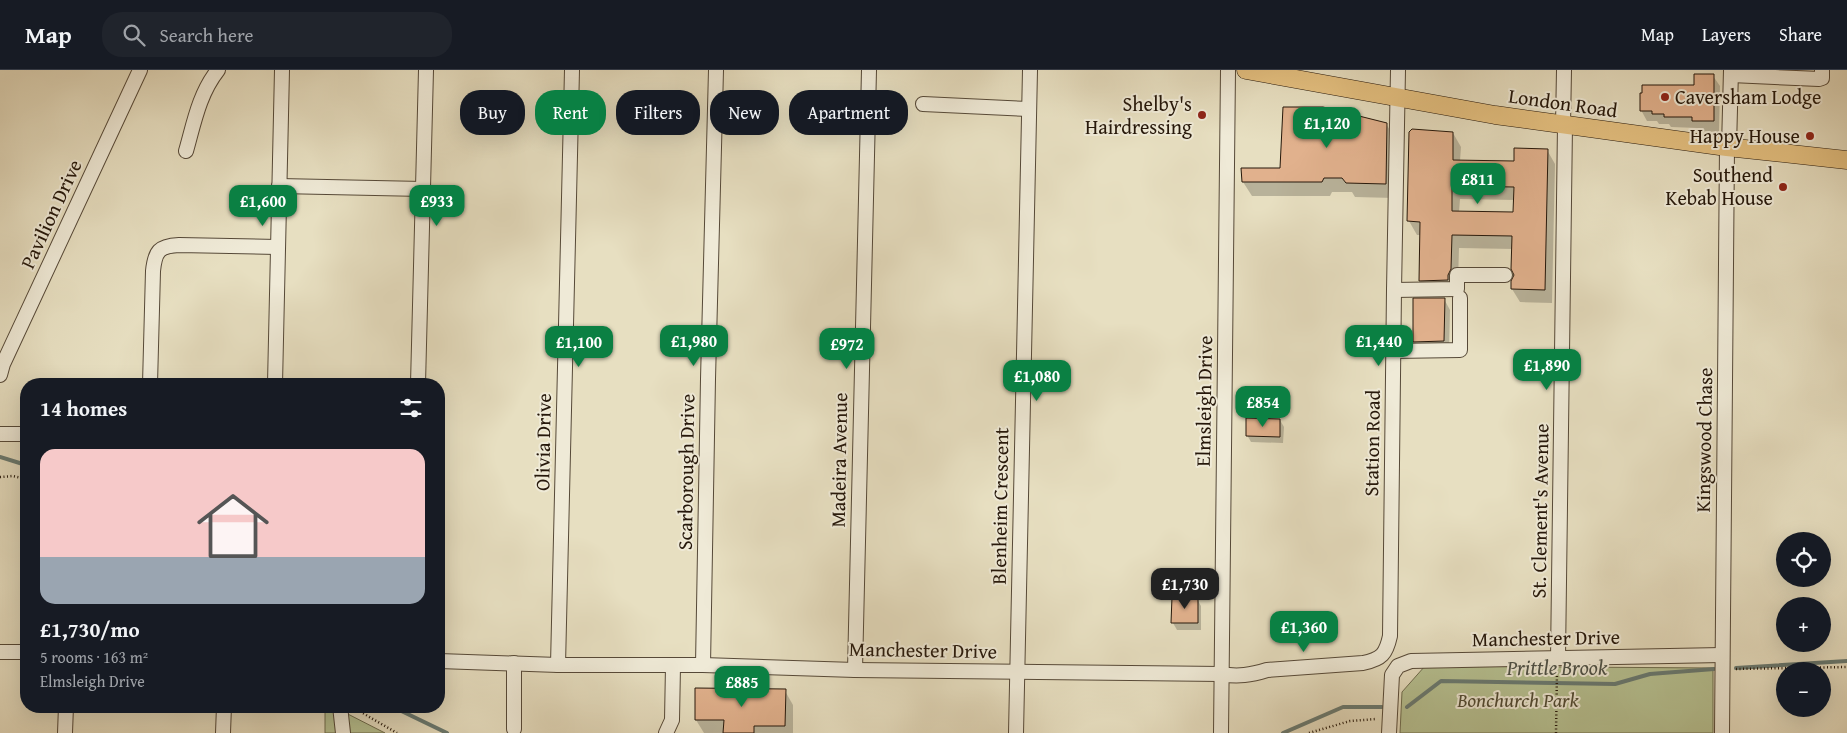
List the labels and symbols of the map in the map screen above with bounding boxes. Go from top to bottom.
street label: London Road [1507,81,1620,125]
place label: Caversham Lodge [1675,82,1821,111]
place label: Shelby's Hairdressing [1085,89,1192,141]
marker: Caversham Lodge [1659,91,1671,103]
pin: £1,120 [1286,106,1368,149]
marker: Shelby's Hairdressing [1196,109,1208,121]
place label: Happy House [1690,121,1800,150]
marker: Happy House [1804,130,1816,142]
street label: Pavilion Drive [13,154,89,273]
place label: Southend Kebab House [1666,160,1773,212]
pin: £811 [1448,162,1508,205]
marker: Southend Kebab House [1777,181,1789,193]
pin: £1,600 [222,184,304,227]
pin: £933 [407,184,467,227]
pin: £1,980 [653,324,735,367]
pin: £1,440 [1338,324,1420,367]
pin: £1,100 [538,326,620,368]
pin: £972 [817,328,877,370]
street label: Elmsleigh Drive [1188,335,1219,467]
pin: £1,890 [1506,348,1588,391]
pin: £1,080 [996,360,1078,402]
street label: Kingswood Chase [1688,367,1719,513]
pin: £854 [1233,386,1293,428]
street label: Station Road [1356,389,1387,497]
street label: Madeira Avenue [823,392,854,528]
street label: Olivia Drive [527,393,558,491]
street label: Scarborough Drive [670,394,701,550]
street label: St. Clement's Avenue [1523,423,1556,599]
street label: Blenheim Crescent [984,427,1015,585]
pin: £1,730 [1144,568,1226,610]
pin: £1,360 [1263,610,1345,653]
street label: Manchester Drive [1472,622,1620,653]
street label: Manchester Drive [849,634,997,665]
water label: Prittle Brook [1506,652,1608,683]
pin: £885 [712,666,772,708]
park label: Bonchurch Park [1456,685,1580,714]

